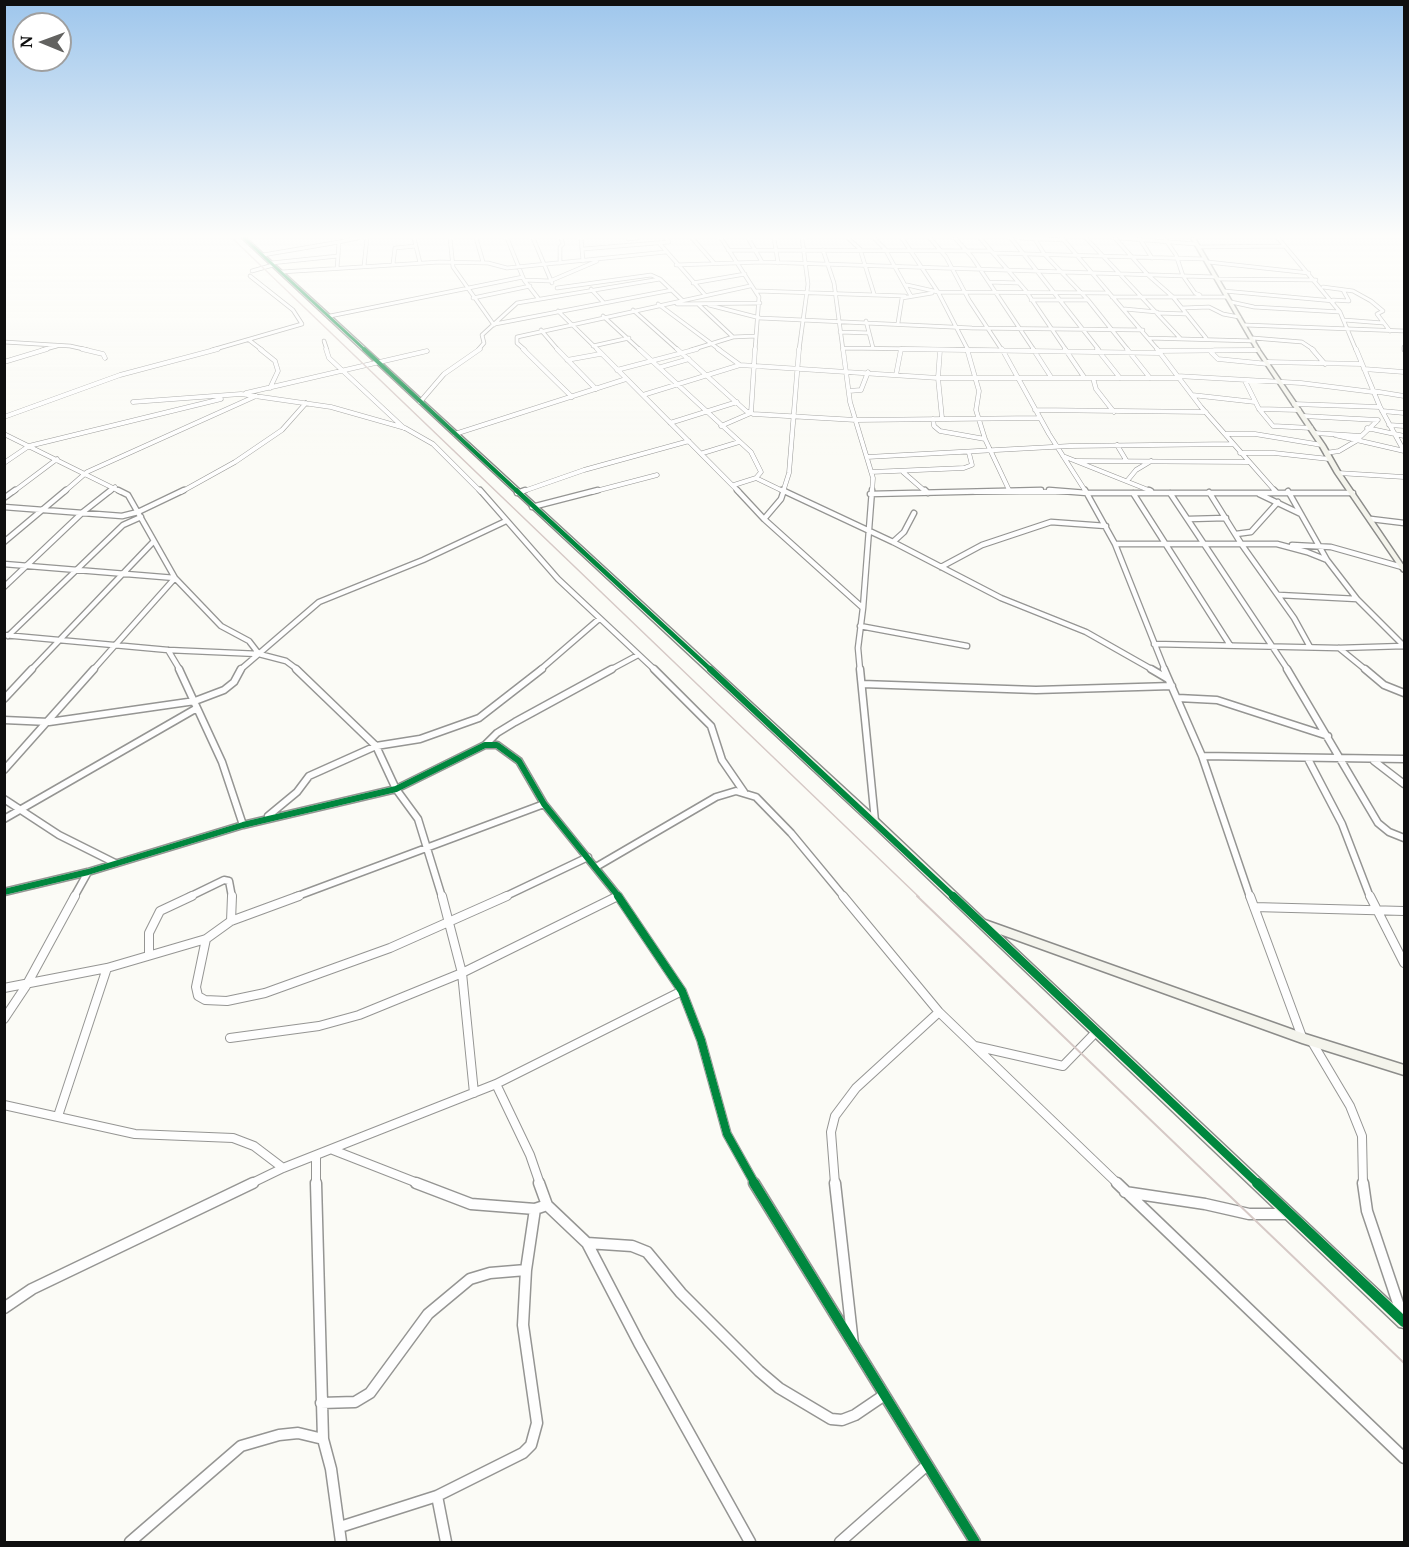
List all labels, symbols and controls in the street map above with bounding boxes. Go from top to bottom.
north arrow [12,12,72,72]
text: N [15,35,37,48]

